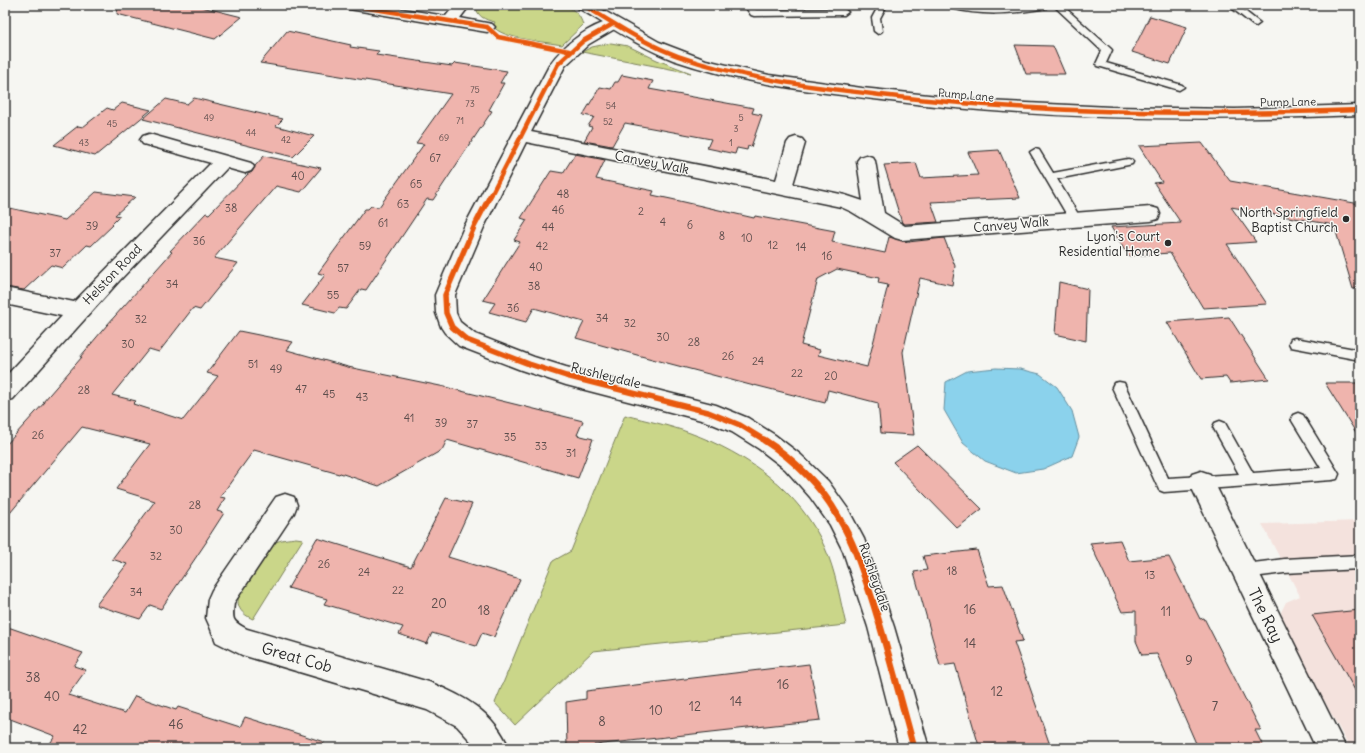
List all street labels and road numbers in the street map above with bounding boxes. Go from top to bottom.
street label: Pump Lane [937,86,995,104]
street label: Pump Lane [1260,95,1316,109]
street label: Canvey Walk [613,147,691,178]
street label: Canvey Walk [973,213,1050,236]
street label: Helston Road [79,240,146,308]
street label: Rushleydale [569,359,643,392]
street label: Rushleydale [855,541,894,614]
street label: The Ray [1244,584,1288,646]
street label: Great Cob [259,637,335,677]

